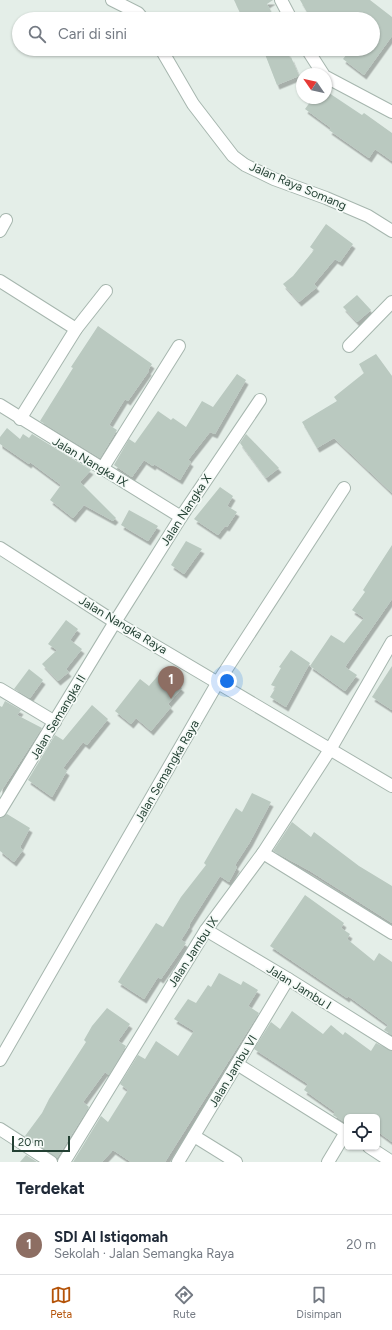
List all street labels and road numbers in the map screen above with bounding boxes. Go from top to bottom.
street label: Jalan Raya Somang [247,159,349,213]
street label: Jalan Nangka IX [50,434,131,490]
street label: Jalan Nangka X [158,471,215,548]
street label: Jalan Nangka Raya [76,593,170,657]
street label: Jalan Semangka II [27,672,89,762]
street label: Jalan Semangka Raya [132,718,202,824]
street label: Jalan Jambu IX [165,914,221,990]
street label: Jalan Jambu I [264,962,334,1012]
street label: Jalan Jambu VI [206,1032,260,1110]

